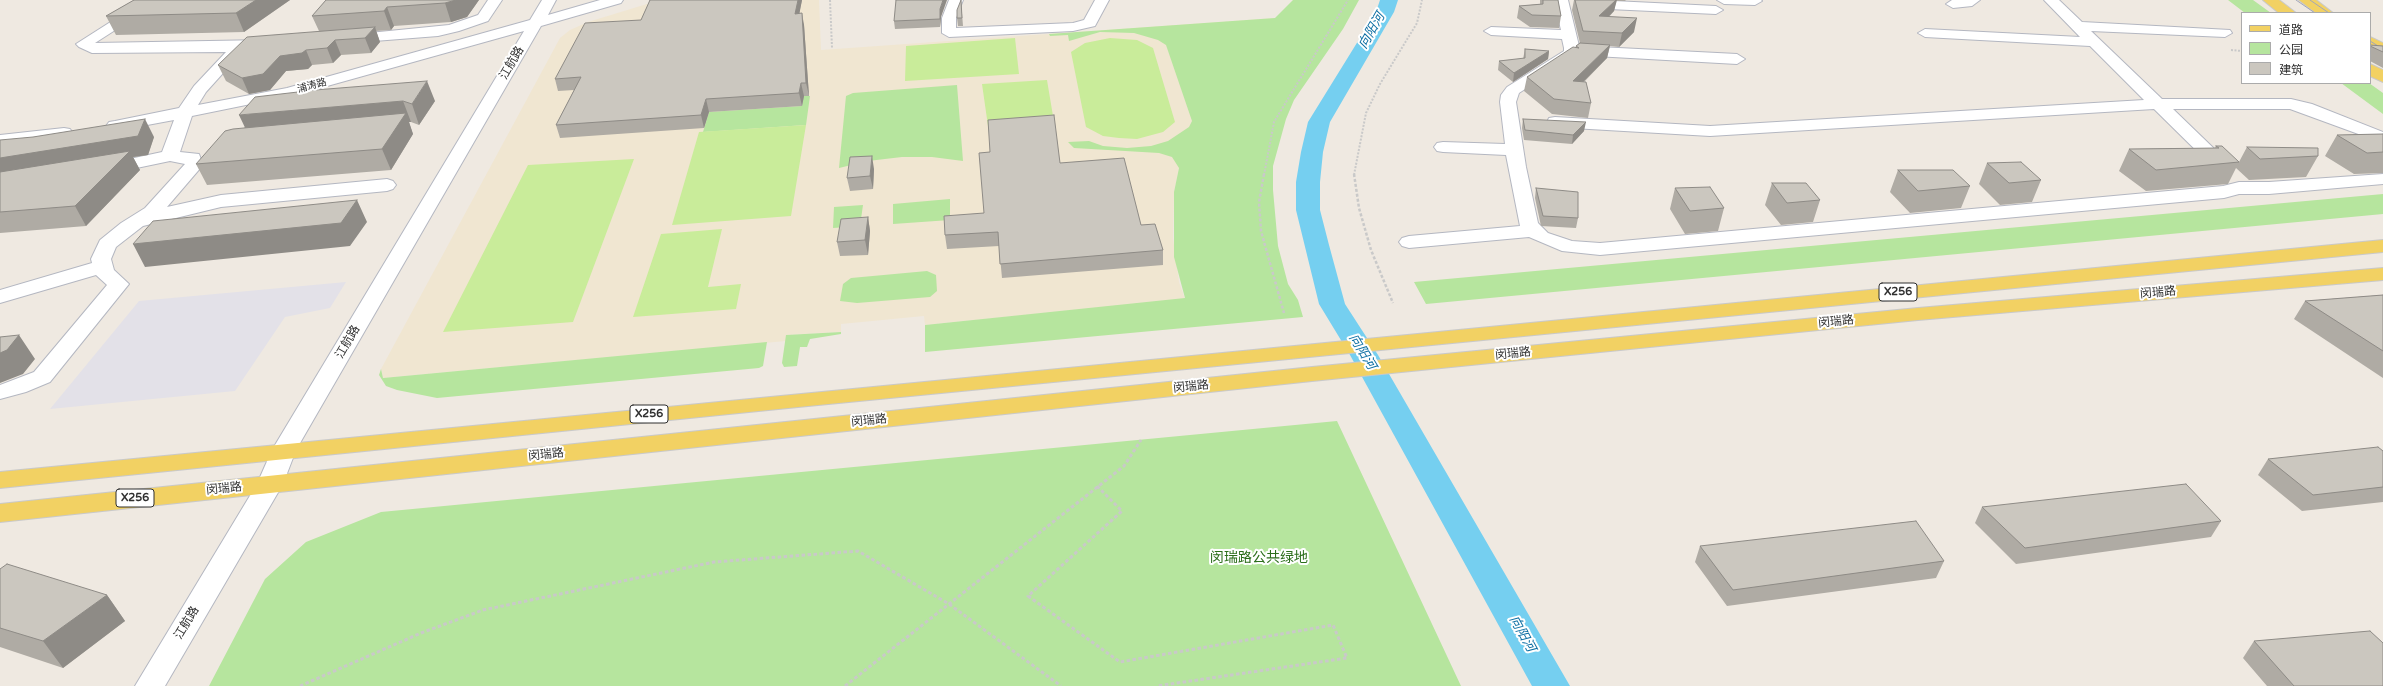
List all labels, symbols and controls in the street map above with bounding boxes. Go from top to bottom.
water label: 向阳河 [1355,10,1389,52]
legend [2241,12,2371,84]
text: 道路 [2279,23,2303,37]
text: 公园 [2279,43,2303,57]
street label: 江航路 [497,44,527,82]
text: 建筑 [2279,63,2303,77]
street label: 浦涛路 [296,76,328,96]
road number: X256 [1879,283,1917,301]
street label: 闵瑞路 [2139,284,2177,302]
street label: 闵瑞路 [1817,313,1855,331]
street label: 江航路 [333,323,363,361]
water label: 向阳河 [1345,331,1379,373]
street label: 闵瑞路 [1494,345,1532,363]
street label: 闵瑞路 [1172,378,1210,396]
road number: X256 [630,405,668,423]
street label: 闵瑞路 [850,412,888,430]
street label: 闵瑞路 [527,446,565,464]
street label: 闵瑞路 [205,480,243,498]
road number: X256 [116,489,154,507]
park label: 闵瑞路公共绿地 [1210,550,1308,566]
street label: 江航路 [172,604,202,642]
water label: 向阳河 [1506,613,1538,655]

